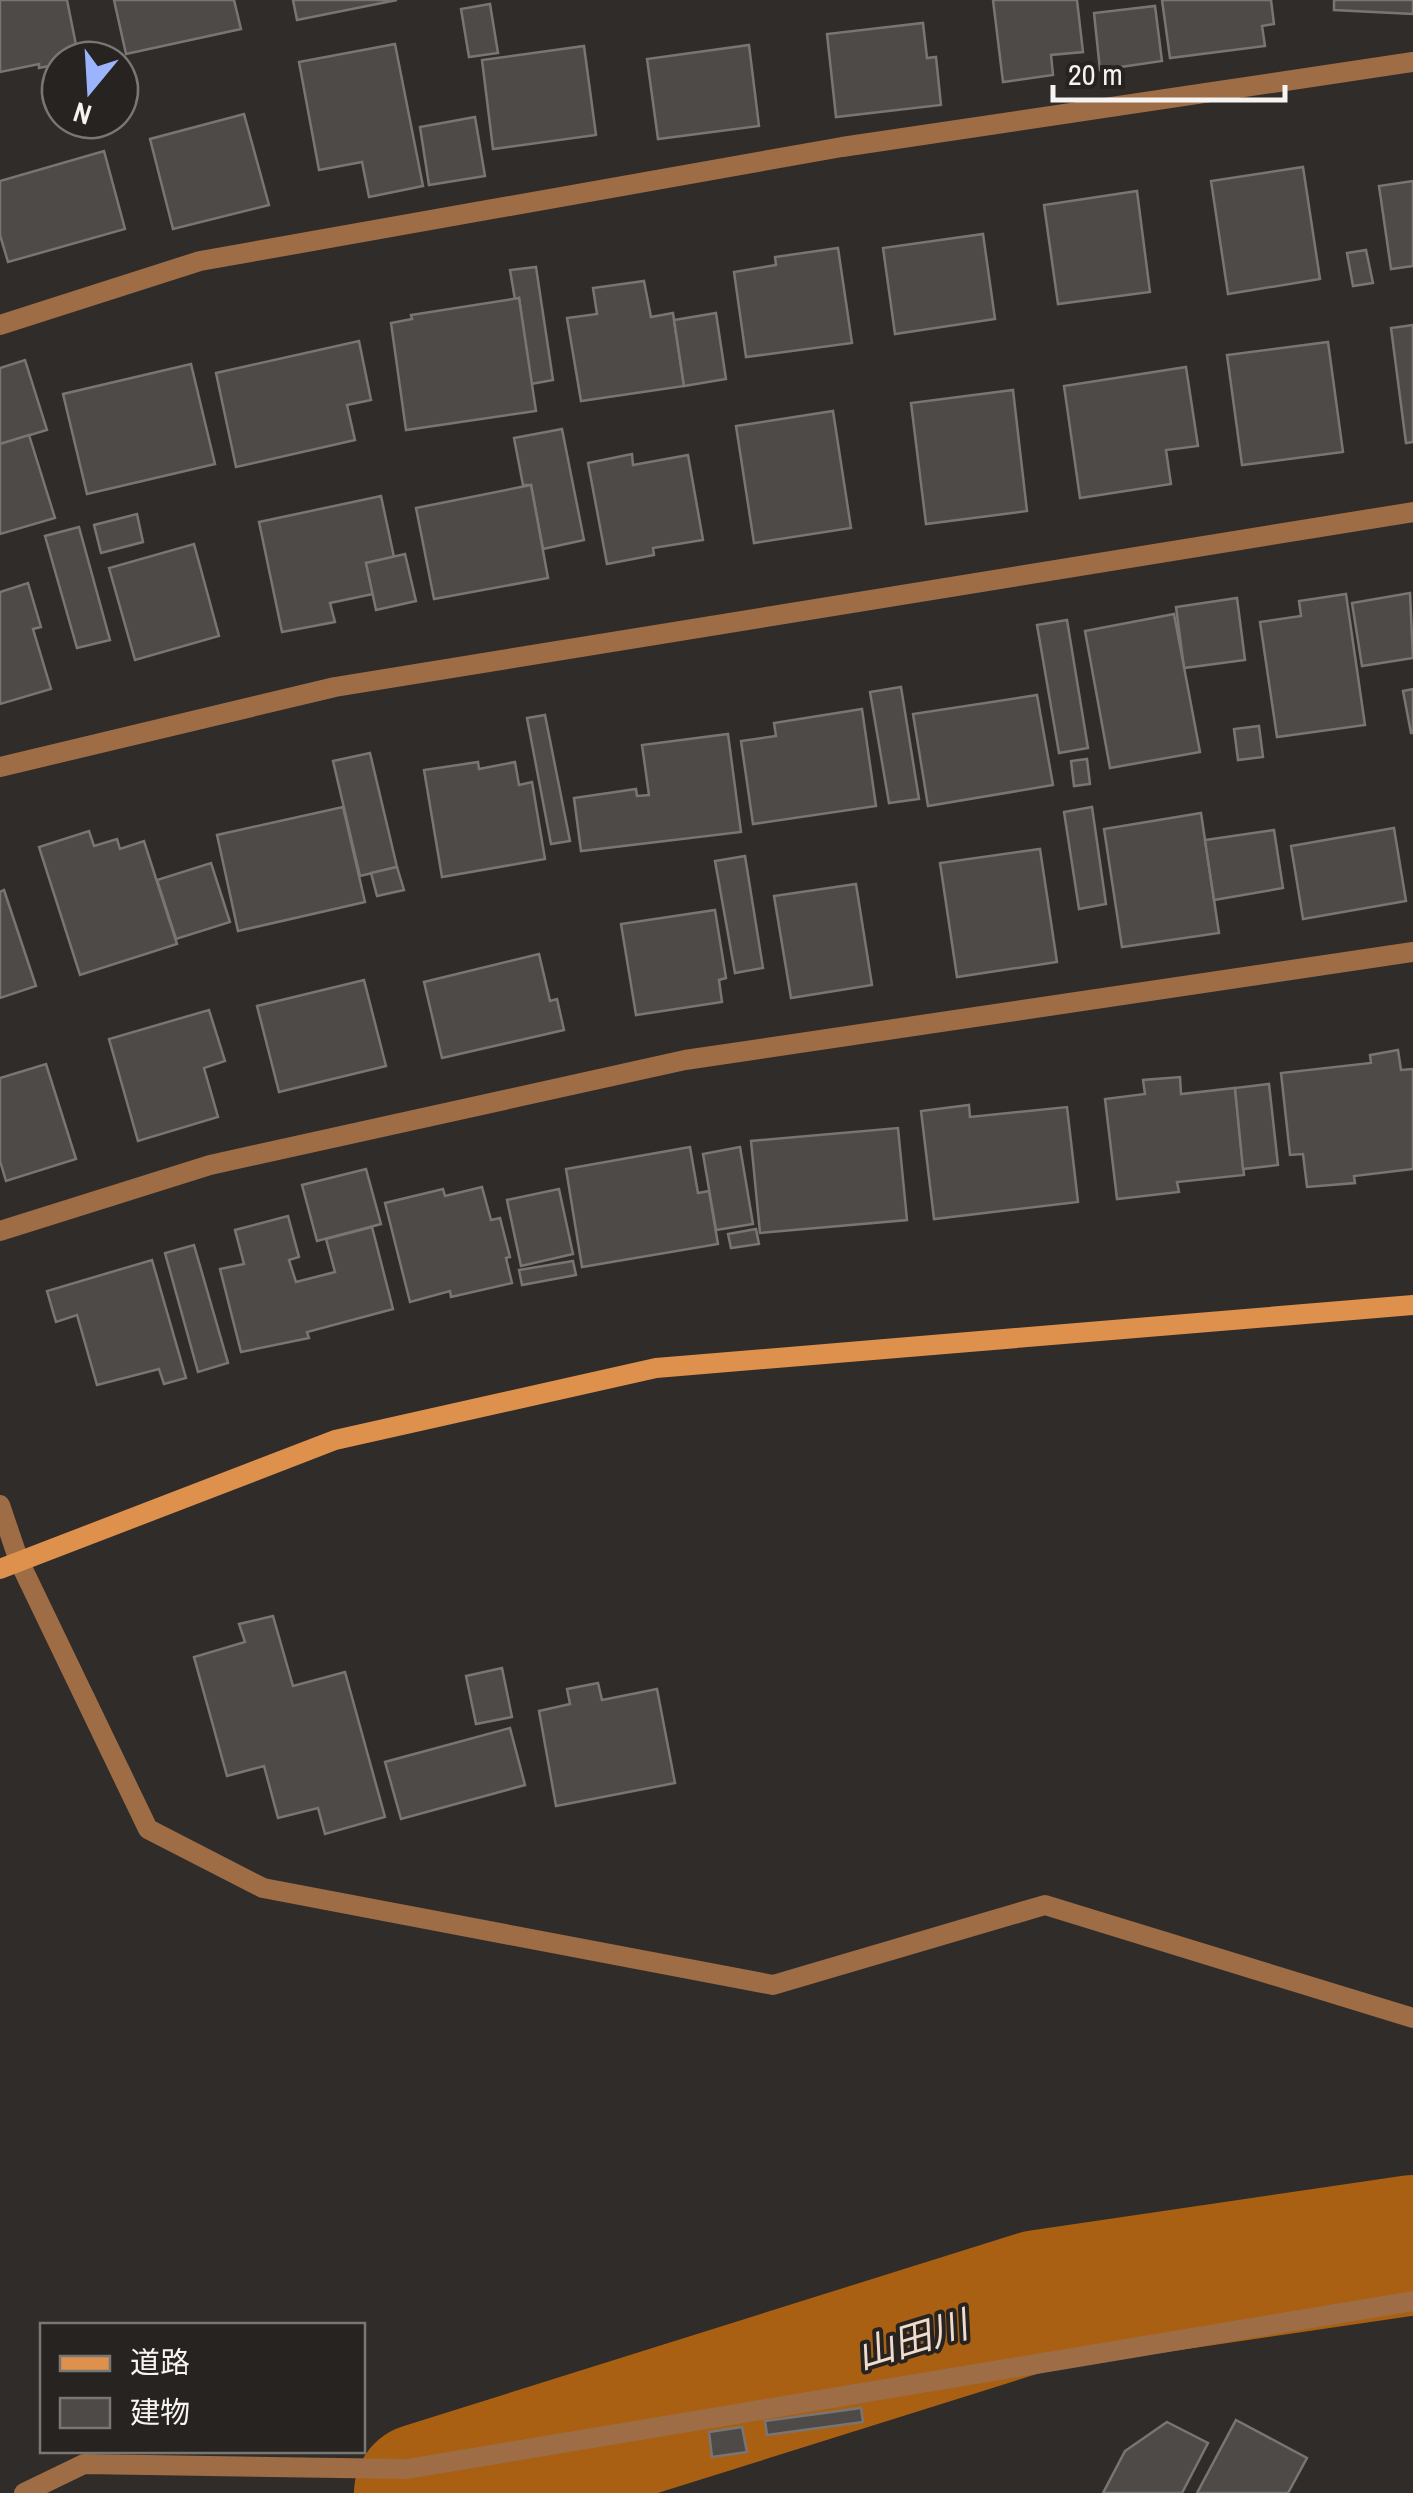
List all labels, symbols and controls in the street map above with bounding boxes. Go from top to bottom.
north arrow [40,40,140,140]
scale bar [1053,40,1286,102]
text: 20 m [1068,54,1123,94]
text: N [69,93,96,134]
water label: 山田川 [850,2297,978,2381]
legend [40,2323,365,2453]
text: 道路 [130,2342,190,2382]
text: 建物 [130,2392,190,2432]

